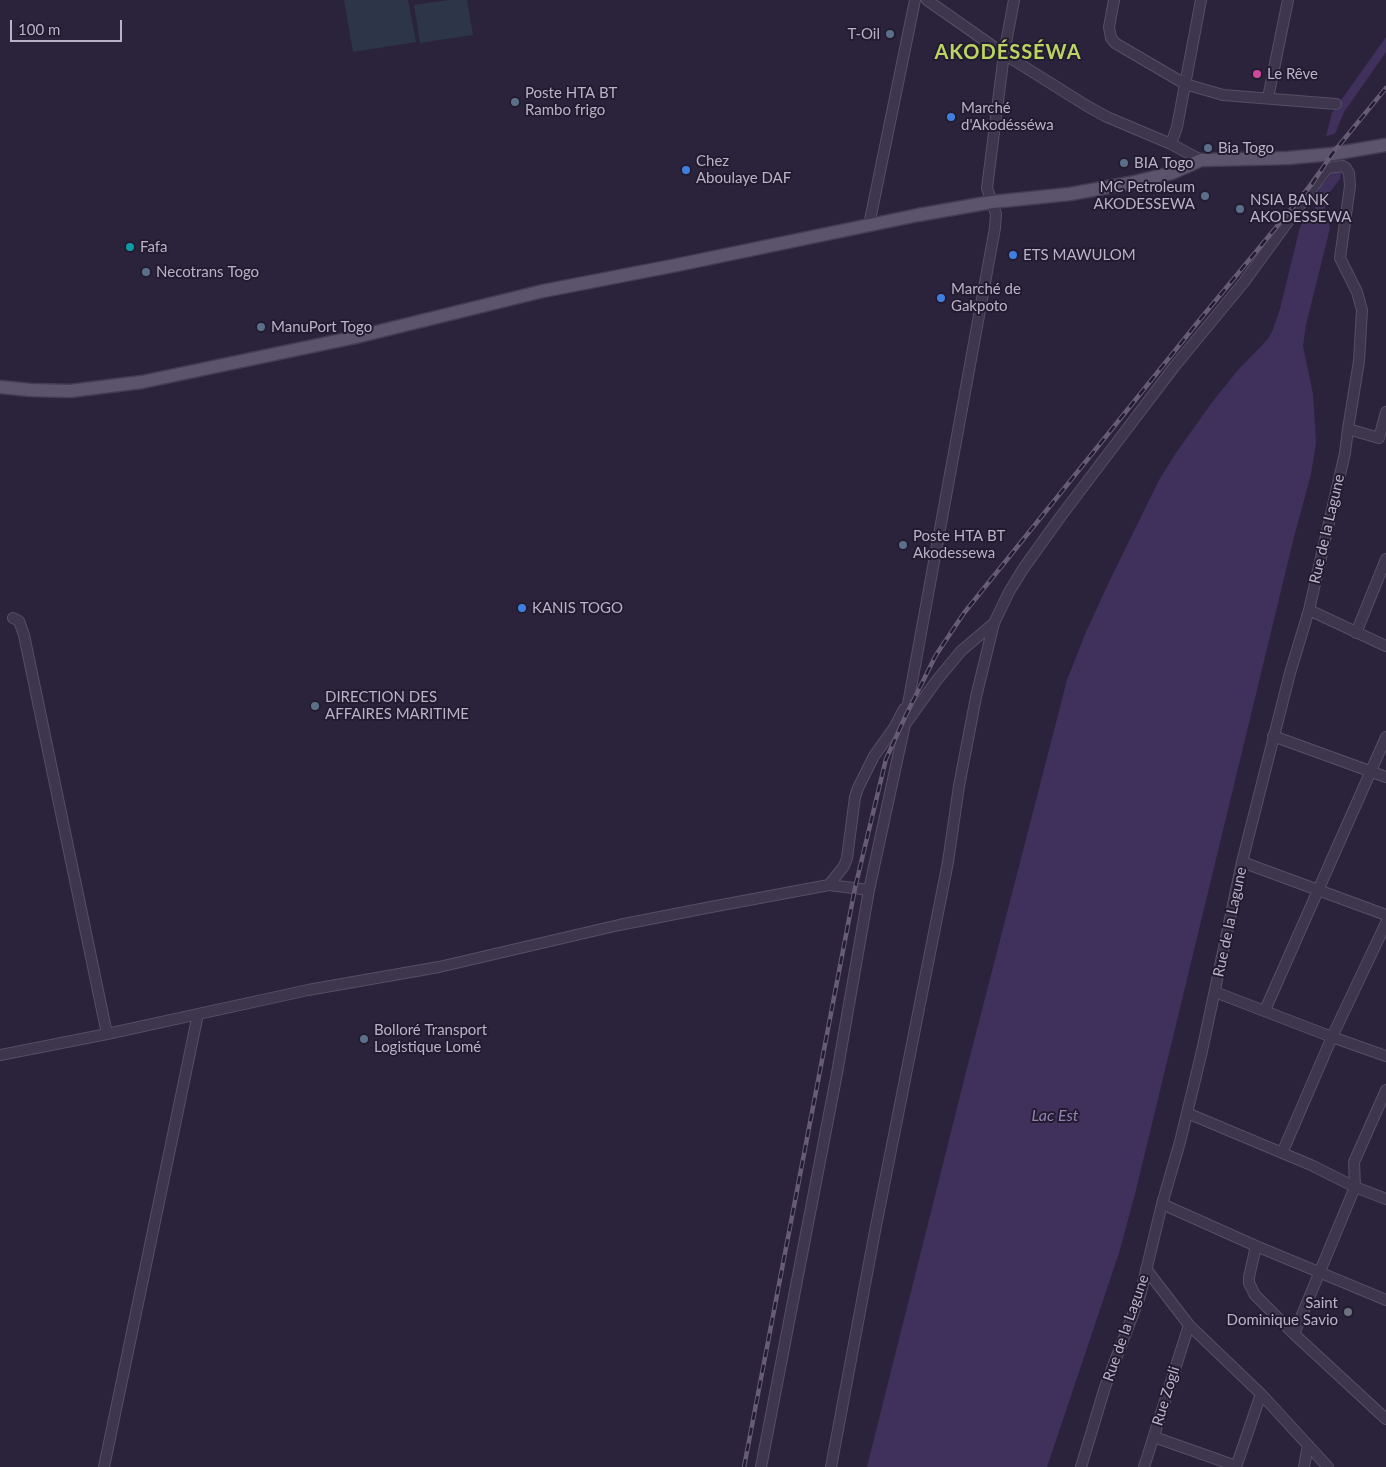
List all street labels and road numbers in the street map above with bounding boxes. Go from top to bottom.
street label: Rue de la Lagune [1306,472,1348,586]
street label: Rue de la Lagune [1210,865,1250,979]
street label: Rue de la Lagune [1099,1272,1153,1384]
street label: Rue Zogli [1148,1364,1184,1428]

